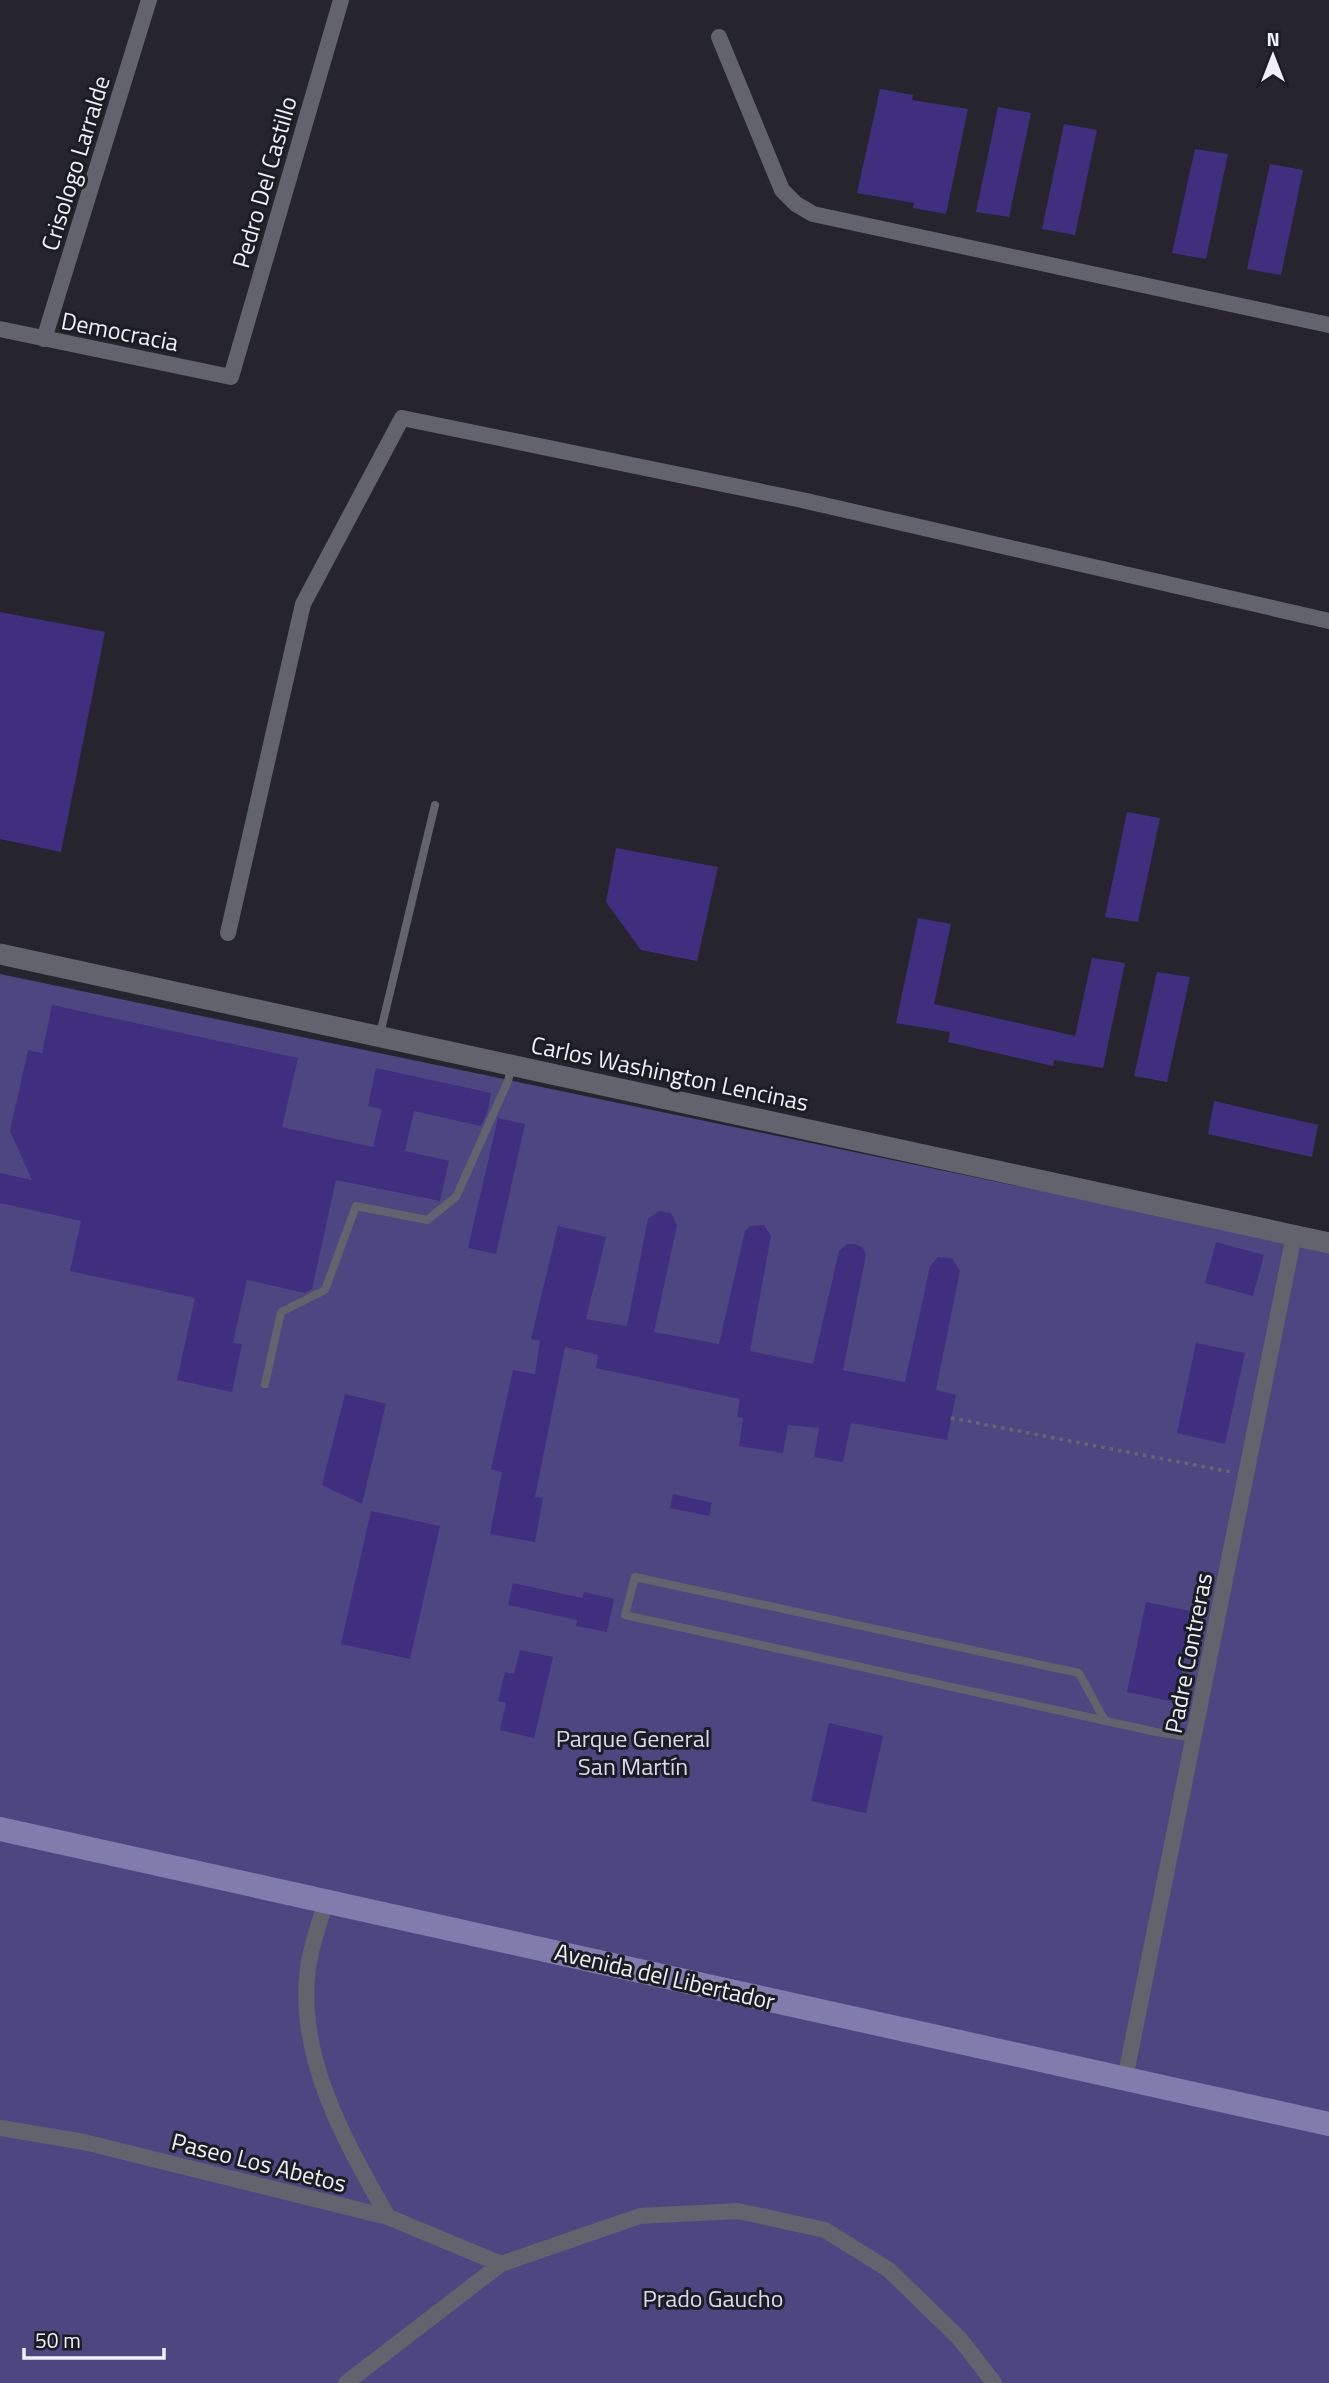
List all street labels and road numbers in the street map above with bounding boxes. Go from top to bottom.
street label: Crisologo Larralde [31,71,119,255]
street label: Pedro Del Castillo [222,92,306,272]
street label: Democracia [58,302,182,360]
street label: Carlos Washington Lencinas [528,1026,812,1120]
street label: Padre Contreras [1155,1570,1221,1736]
street label: Avenida del Libertador [551,1933,779,2019]
street label: Paseo Los Abetos [168,2123,350,2201]

